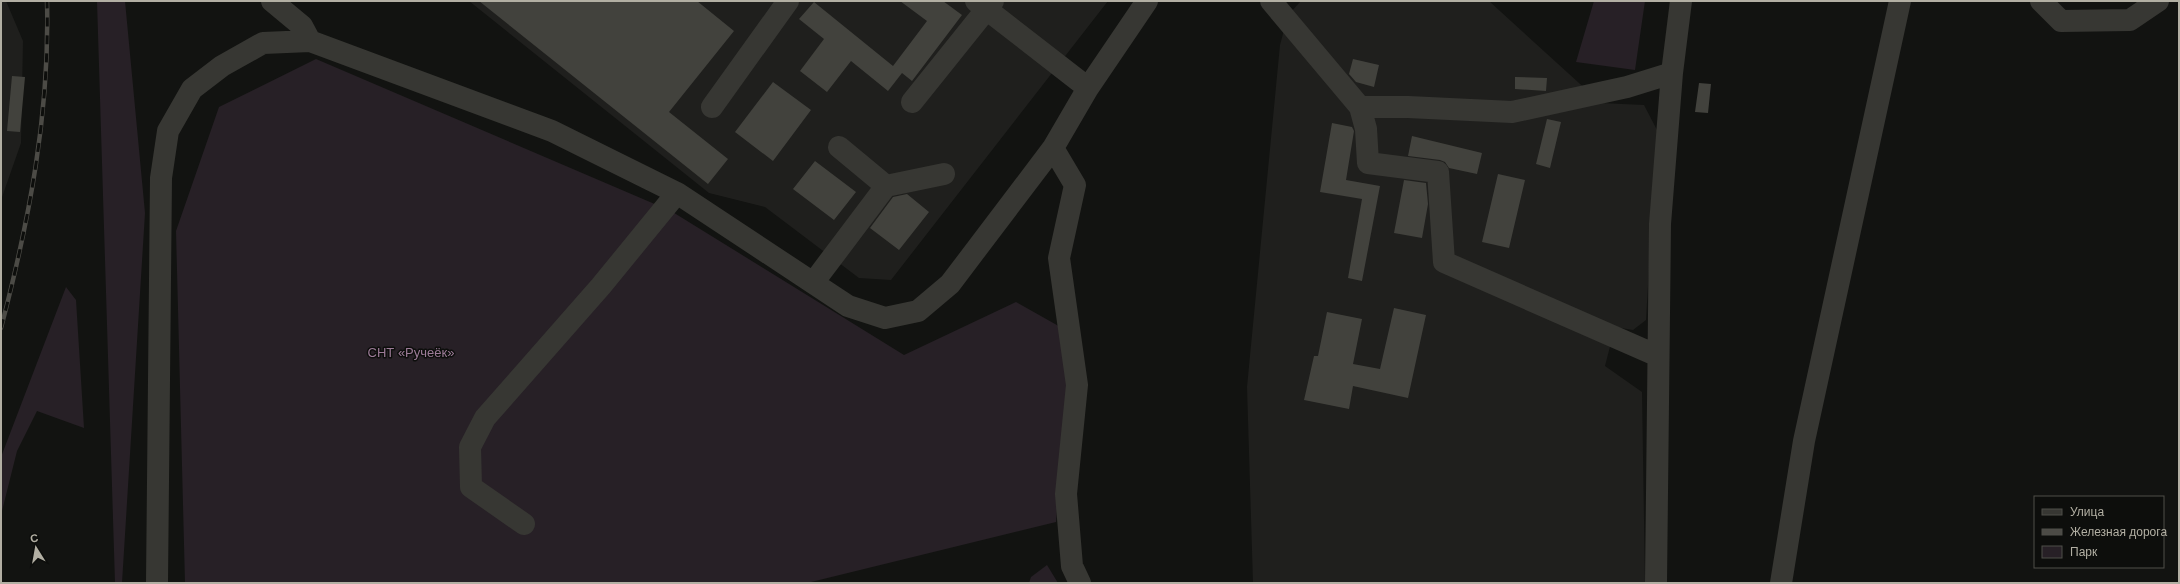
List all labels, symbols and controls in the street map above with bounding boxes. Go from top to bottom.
park label: СНТ «Ручеёк» [368,345,454,360]
legend [2034,496,2164,568]
text: Улица [2070,505,2104,519]
text: Железная дорога [2070,525,2167,539]
north arrow [16,528,56,568]
text: С [29,532,39,545]
text: Парк [2070,545,2098,559]

